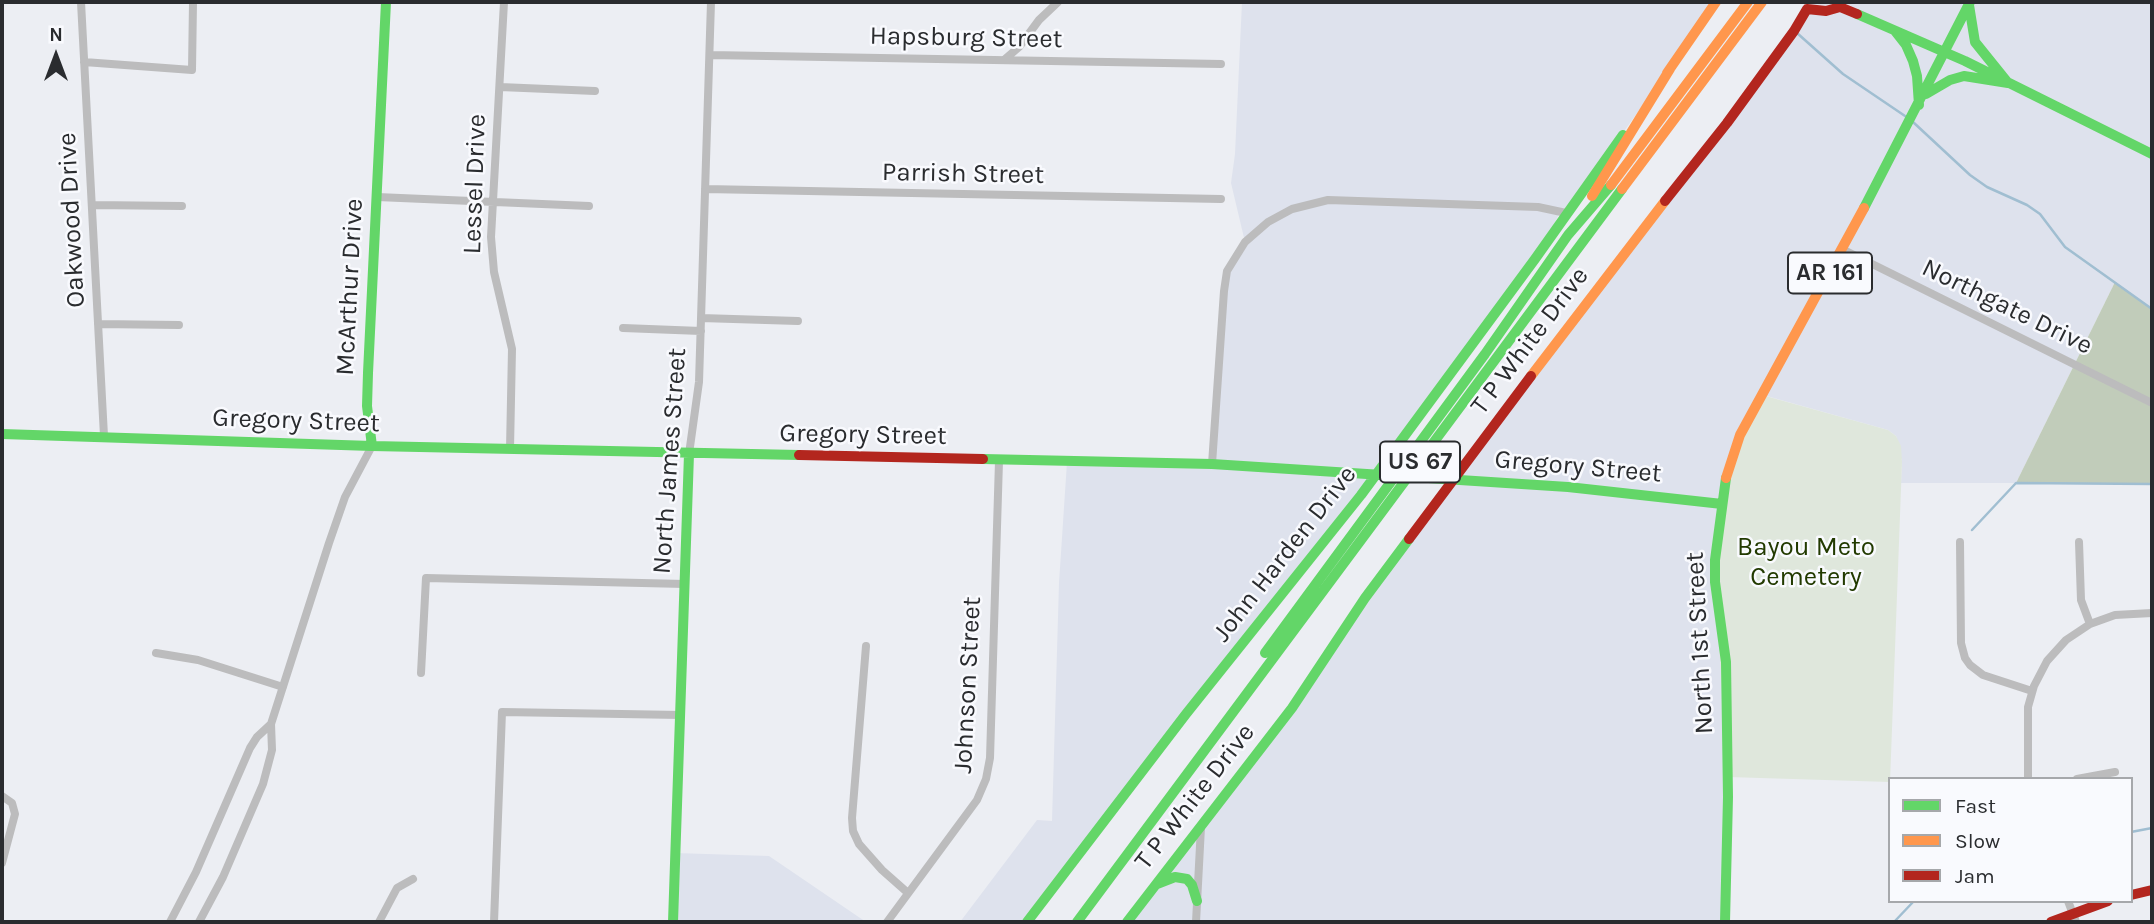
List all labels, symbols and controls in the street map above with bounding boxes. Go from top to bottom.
north arrow [21,21,91,91]
street label: Hapsburg Street [869,21,1063,55]
text: N [49,24,63,46]
street label: Lessel Drive [457,113,493,255]
street label: Oakwood Drive [52,132,92,308]
street label: Parrish Street [882,157,1044,191]
street label: McArthur Drive [330,198,370,376]
road number: AR 161 [1788,252,1872,294]
street label: Northgate Drive [1917,252,2097,362]
street label: T P White Drive [1464,261,1596,421]
street label: North James Street [647,347,693,575]
street label: Gregory Street [212,402,380,440]
street label: Gregory Street [779,418,947,452]
road number: US 67 [1380,442,1460,482]
street label: Gregory Street [1493,444,1663,490]
street label: John Harden Drive [1207,460,1363,648]
park label: Bayou Meto Cemetery [1737,532,1875,594]
street label: North 1st Street [1680,551,1720,735]
street label: Johnson Street [948,596,988,774]
street label: T P White Drive [1128,718,1262,876]
legend [1888,777,2133,903]
text: Fast [1955,794,1996,818]
text: Slow [1955,829,2000,853]
text: Jam [1955,864,1995,888]

